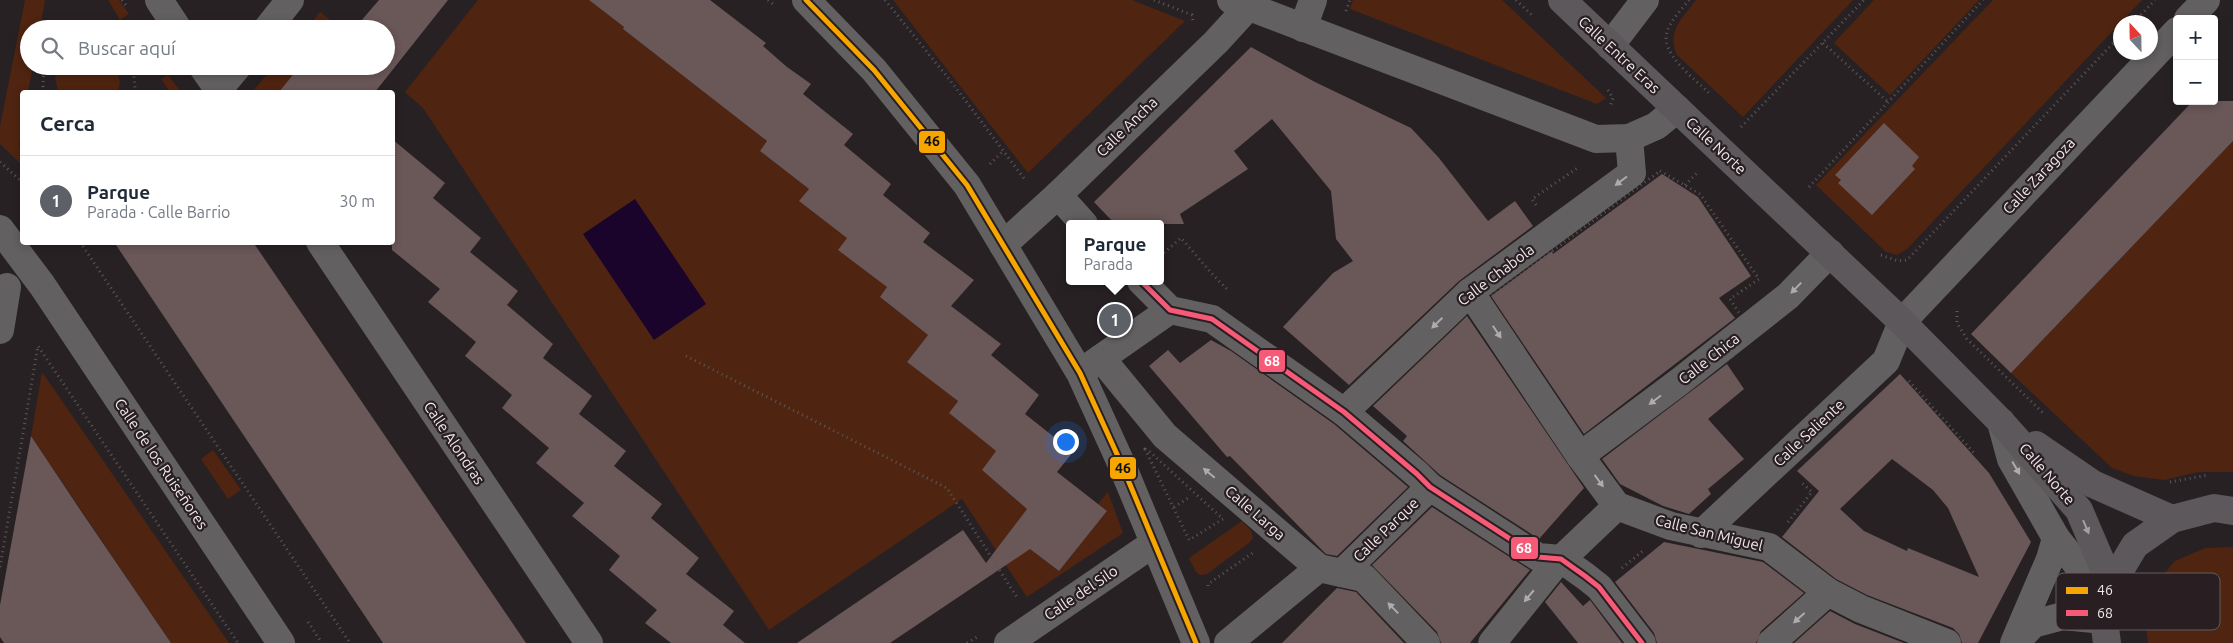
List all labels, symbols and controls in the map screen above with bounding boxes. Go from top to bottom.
street label: Calle Entre Eras [1575,13,1664,97]
north arrow [2113,15,2158,60]
map controls [2173,15,2218,105]
button: + [2173,15,2218,60]
search box [20,20,395,75]
icon: search [38,34,66,62]
text: Buscar aquí [78,37,176,59]
button: − [2173,60,2218,105]
street label: Calle Ancha [1093,93,1161,160]
text: Cerca [40,111,95,135]
street label: Calle Norte [1683,114,1750,178]
line badge: 46 [918,130,946,154]
text: 46 [924,133,940,149]
street label: Calle Zaragoza [1999,134,2078,217]
one-way arrow [1615,176,1628,187]
text: Parque [87,181,150,203]
text: 1 [51,192,61,210]
text: 30 m [339,192,375,210]
text: Parada · Calle Barrio [87,203,230,221]
popup [1066,220,1164,285]
text: Parque [1083,233,1147,255]
street label: Calle Chabola [1454,240,1537,309]
text: Parada [1083,255,1133,273]
one-way arrow [1790,282,1802,294]
pin: 1 [1099,301,1131,339]
one-way arrow [1431,317,1443,329]
one-way arrow [1492,325,1502,339]
street label: Calle Chica [1675,330,1743,388]
line badge: 68 [1258,349,1286,373]
text: 68 [1264,353,1280,369]
street label: Calle de los Ruiseñores [111,395,211,532]
one-way arrow [1648,395,1662,405]
street label: Calle Saliente [1770,396,1848,470]
street label: Calle Alondras [420,398,488,487]
your location [1053,429,1079,455]
street label: Calle Norte [2016,439,2079,508]
line badge: 46 [1109,456,1137,480]
text: 46 [1115,460,1131,476]
one-way arrow [2012,460,2020,475]
one-way arrow [1202,468,1215,479]
one-way arrow [1594,474,1604,488]
street label: Calle Larga [1222,482,1289,543]
street label: Calle Parque [1349,494,1422,565]
street label: Calle San Miguel [1654,511,1765,554]
one-way arrow [2083,520,2091,534]
line badge: 68 [1510,536,1539,560]
text: 68 [1516,540,1532,556]
street label: Calle del Silo [1041,562,1121,623]
legend [2056,573,2220,630]
text: 46 [2097,582,2113,598]
one-way arrow [1524,590,1535,602]
one-way arrow [1387,602,1399,614]
text: 68 [2097,605,2113,621]
one-way arrow [1794,612,1806,624]

